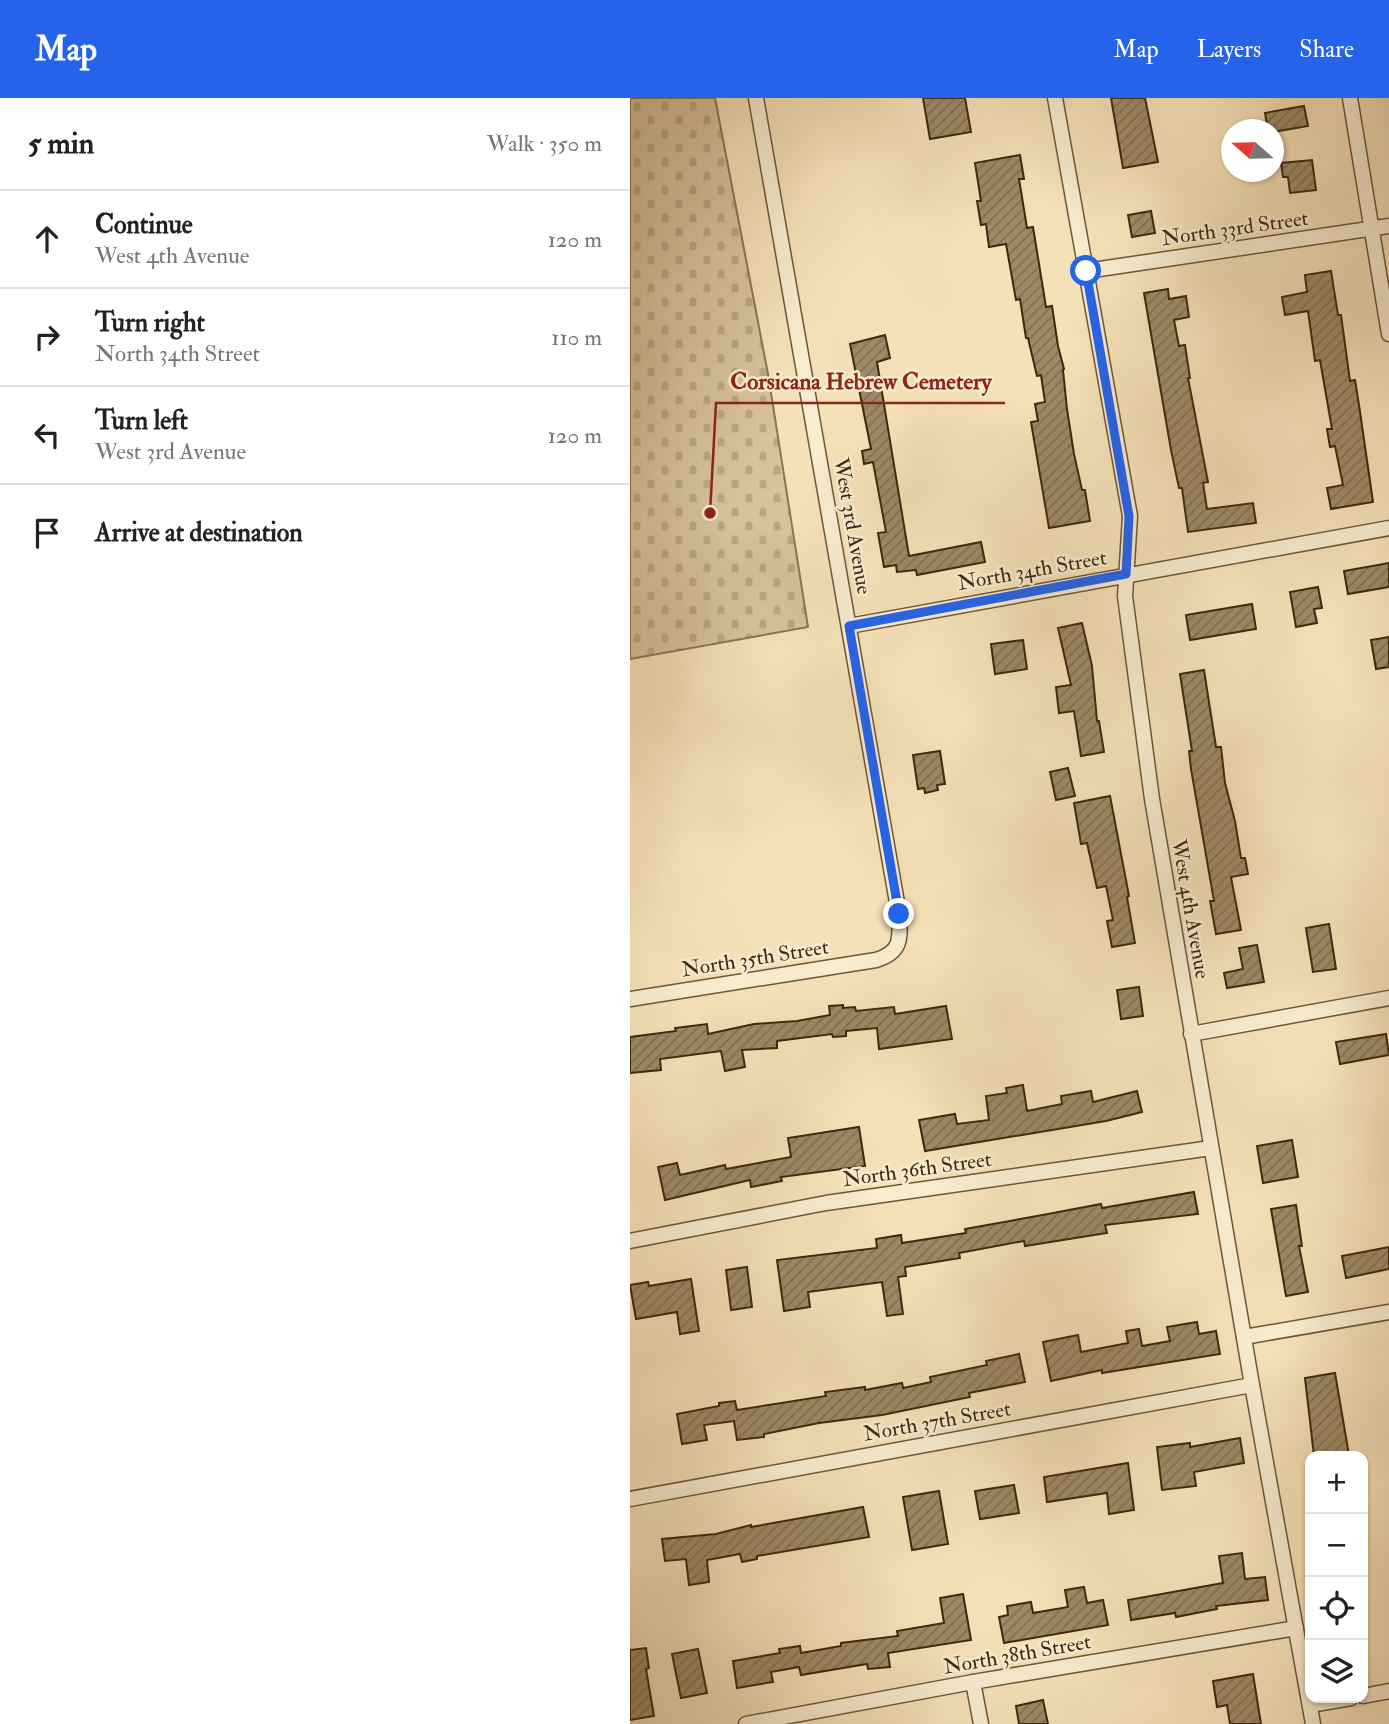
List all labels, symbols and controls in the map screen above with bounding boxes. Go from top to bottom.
text: Map [35,29,97,70]
text: Map [1114,34,1159,65]
text: Layers [1197,34,1261,65]
text: Share [1299,34,1354,65]
north arrow [1221,119,1284,182]
text: 5 min [28,125,94,162]
text: Walk · 350 m [487,129,602,158]
street label: North 33rd Street [1160,205,1310,252]
text: Continue [95,209,193,241]
icon: ahead [28,220,66,258]
text: 120 m [548,225,602,254]
text: West 4th Avenue [95,241,249,270]
route start [1070,255,1101,286]
text: Turn right [95,307,205,339]
icon: right [28,318,66,356]
text: 110 m [551,323,602,352]
text: North 34th Street [95,339,260,368]
callout: Corsicana Hebrew Cemetery [716,359,1005,403]
text: Corsicana Hebrew Cemetery [730,367,993,397]
text: Turn left [95,405,188,437]
icon: left [28,416,66,454]
text: 120 m [548,421,602,450]
text: West 3rd Avenue [95,437,246,466]
street label: West 3rd Avenue [827,455,878,597]
icon: arrive [28,514,66,552]
text: Arrive at destination [95,517,303,549]
street label: North 34th Street [956,544,1109,597]
street label: West 4th Avenue [1165,836,1216,981]
route end [883,898,914,929]
street label: North 35th Street [680,934,831,983]
street label: North 36th Street [841,1146,993,1193]
street label: North 37th Street [861,1395,1013,1448]
map controls [1305,1451,1368,1703]
button: + [1305,1451,1368,1514]
button: − [1305,1514,1368,1577]
button: locate [1305,1577,1368,1640]
street label: North 38th Street [941,1628,1093,1681]
button: layers [1305,1640,1368,1703]

